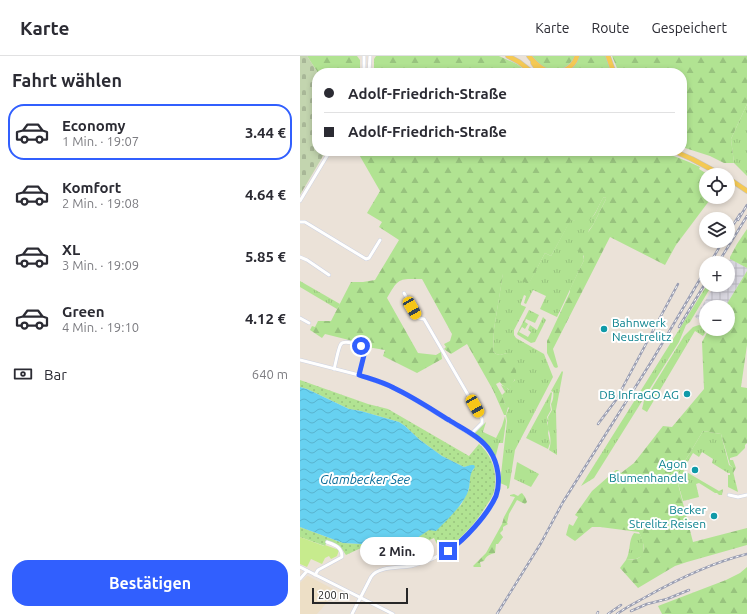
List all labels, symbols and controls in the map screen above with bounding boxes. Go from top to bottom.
text: Karte [20,17,69,39]
text: Karte [535,20,569,36]
text: Route [591,20,630,36]
text: Gespeichert [652,20,727,36]
text: Fahrt wählen [12,70,122,90]
text: Adolf-Friedrich-Straße [348,85,507,102]
icon: car [14,114,50,150]
text: Economy [62,117,126,134]
text: Adolf-Friedrich-Straße [348,123,507,140]
text: 3.44 € [245,124,286,141]
text: 1 Min. · 19:07 [62,134,139,148]
map controls [699,168,735,336]
button: locate [699,168,735,204]
icon: car [14,176,50,212]
text: Komfort [62,179,121,196]
text: 4.64 € [245,186,286,203]
text: 2 Min. · 19:08 [62,196,139,210]
button: layers [699,212,735,248]
icon: car [14,238,50,274]
text: XL [62,241,80,258]
text: 5.85 € [245,248,286,265]
button: + [699,256,735,292]
text: 3 Min. · 19:09 [62,258,139,272]
car [401,295,423,321]
icon: car [14,300,50,336]
button: − [699,300,735,336]
text: Green [62,303,104,320]
text: 4.12 € [245,310,286,327]
place label: Bahnwerk Neustrelitz [612,316,672,343]
text: 4 Min. · 19:10 [62,320,139,334]
marker: Bahnwerk Neustrelitz [599,324,609,334]
route start [352,337,370,355]
icon: cash [12,363,34,385]
text: Bar [44,366,67,383]
text: 640 m [252,367,288,381]
place label: DB InfraGO AG [599,388,679,401]
marker: DB InfraGO AG [682,389,692,399]
car [464,393,486,419]
place label: Agon Blumenhandel [609,457,687,484]
marker: Agon Blumenhandel [690,465,700,475]
water label: Glambecker See [320,472,411,486]
place label: Becker Strelitz Reisen [629,503,706,530]
marker: Becker Strelitz Reisen [709,511,719,521]
callout: 2 Min. [360,537,434,565]
route end [439,542,457,560]
text: 2 Min. [379,544,415,558]
button: Bestätigen [12,560,288,606]
scale bar [312,586,408,605]
text: 200 m [318,589,349,601]

